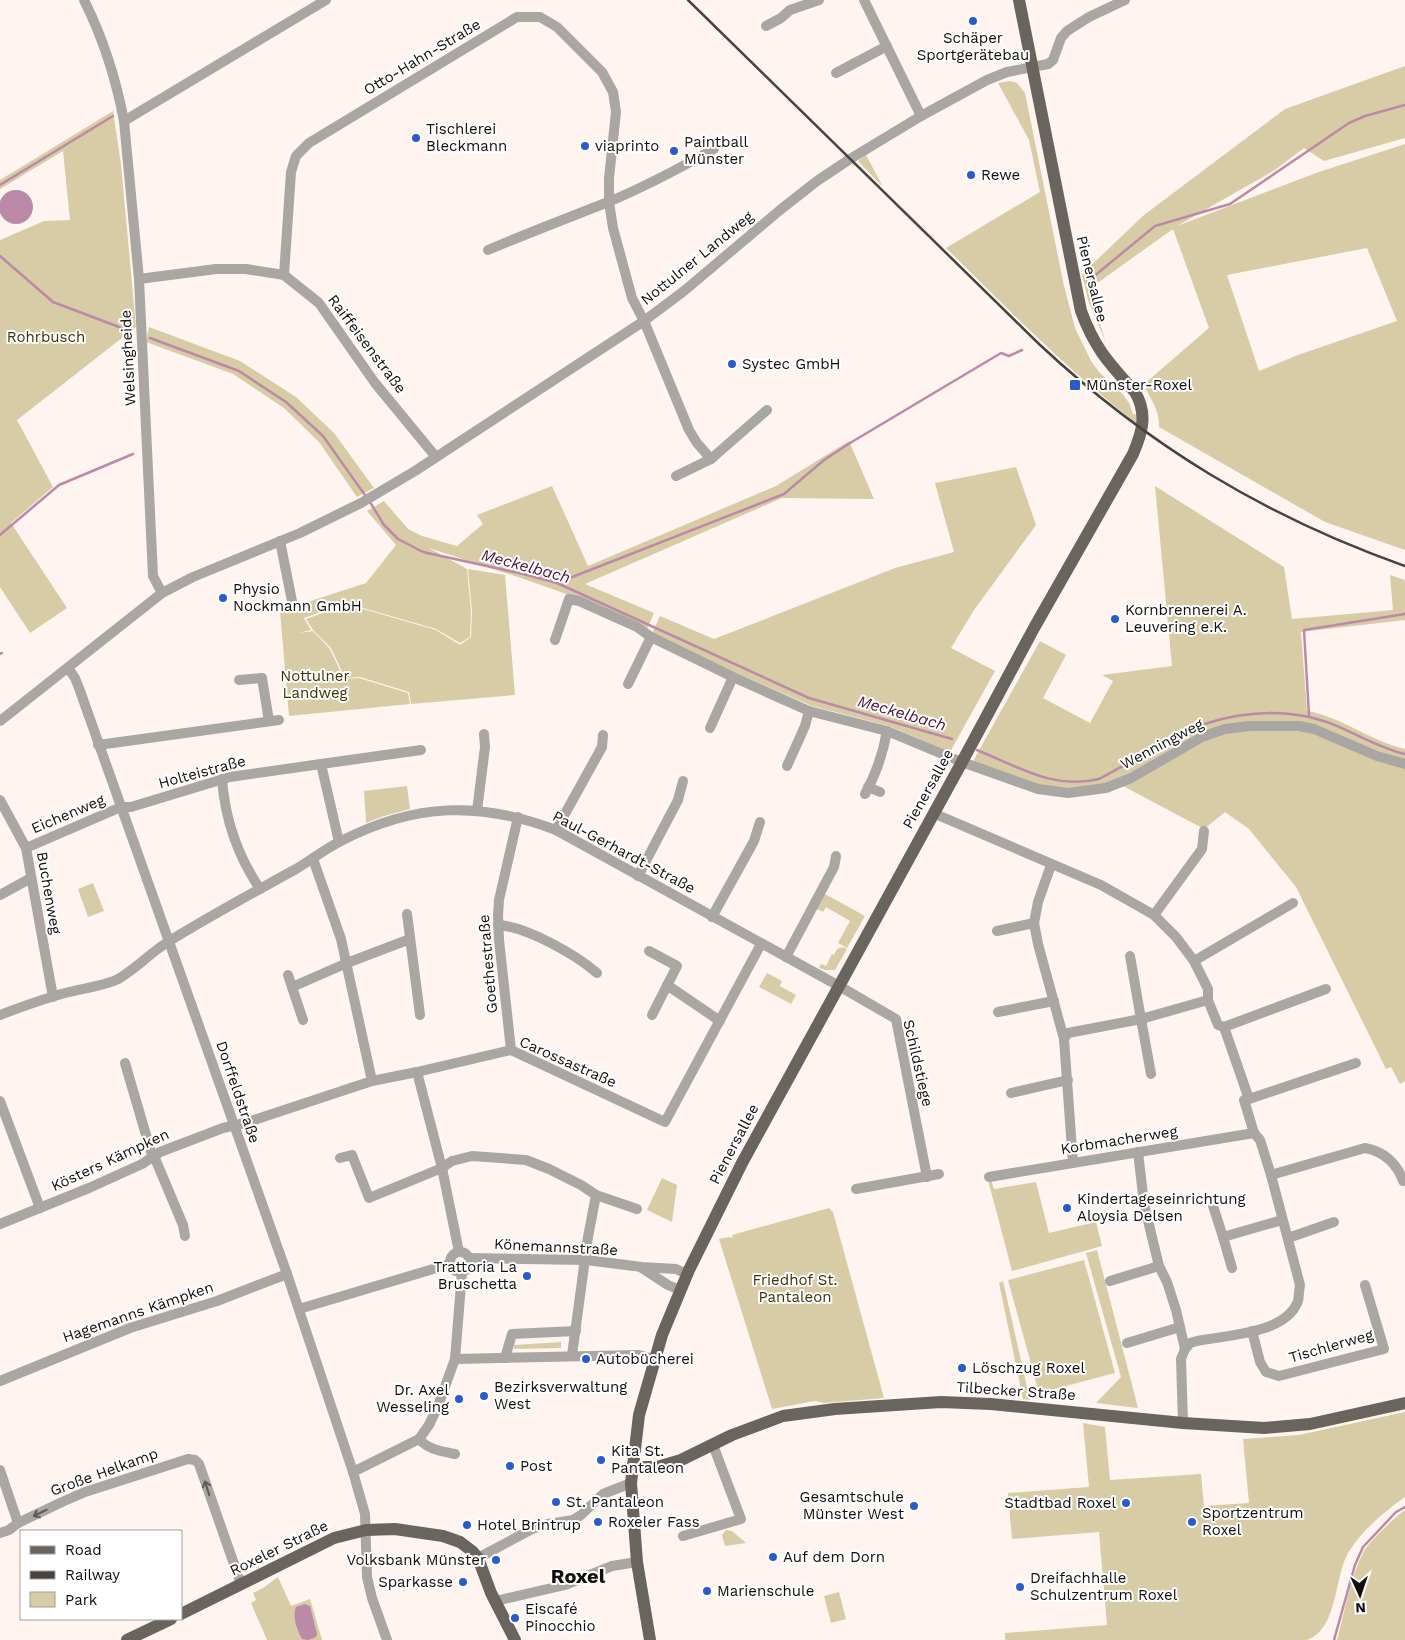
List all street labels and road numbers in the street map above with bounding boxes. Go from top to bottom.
street label: Otto-Hahn-Straße [360,15,484,99]
street label: Nottulner Landweg [637,207,757,309]
street label: Pienersallee [1073,234,1111,324]
street label: Raiffeisenstraße [324,291,410,397]
street label: Welsingheide [116,309,140,407]
street label: Wenningweg [1118,715,1206,773]
street label: Pienersallee [899,746,957,832]
street label: Holteistraße [156,752,248,792]
street label: Eichenweg [29,790,107,838]
street label: Paul-Gerhardt-Straße [550,807,698,897]
street label: Buchenweg [33,850,65,936]
street label: Goethestraße [475,914,501,1014]
street label: Schildstiege [899,1018,937,1108]
street label: Carossastraße [517,1033,619,1091]
street label: Dorffeldstraße [212,1039,264,1145]
street label: Pienersallee [705,1101,763,1187]
street label: Korbmacherweg [1059,1122,1179,1158]
street label: Kösters Kämpken [48,1125,172,1195]
street label: Könemannstraße [494,1235,618,1259]
street label: Hagemanns Kämpken [60,1278,216,1346]
street label: Tischlerweg [1287,1325,1375,1367]
street label: Tilbecker Straße [956,1378,1076,1404]
street label: Große Helkamp [48,1444,160,1500]
street label: Roxeler Straße [227,1516,331,1580]

